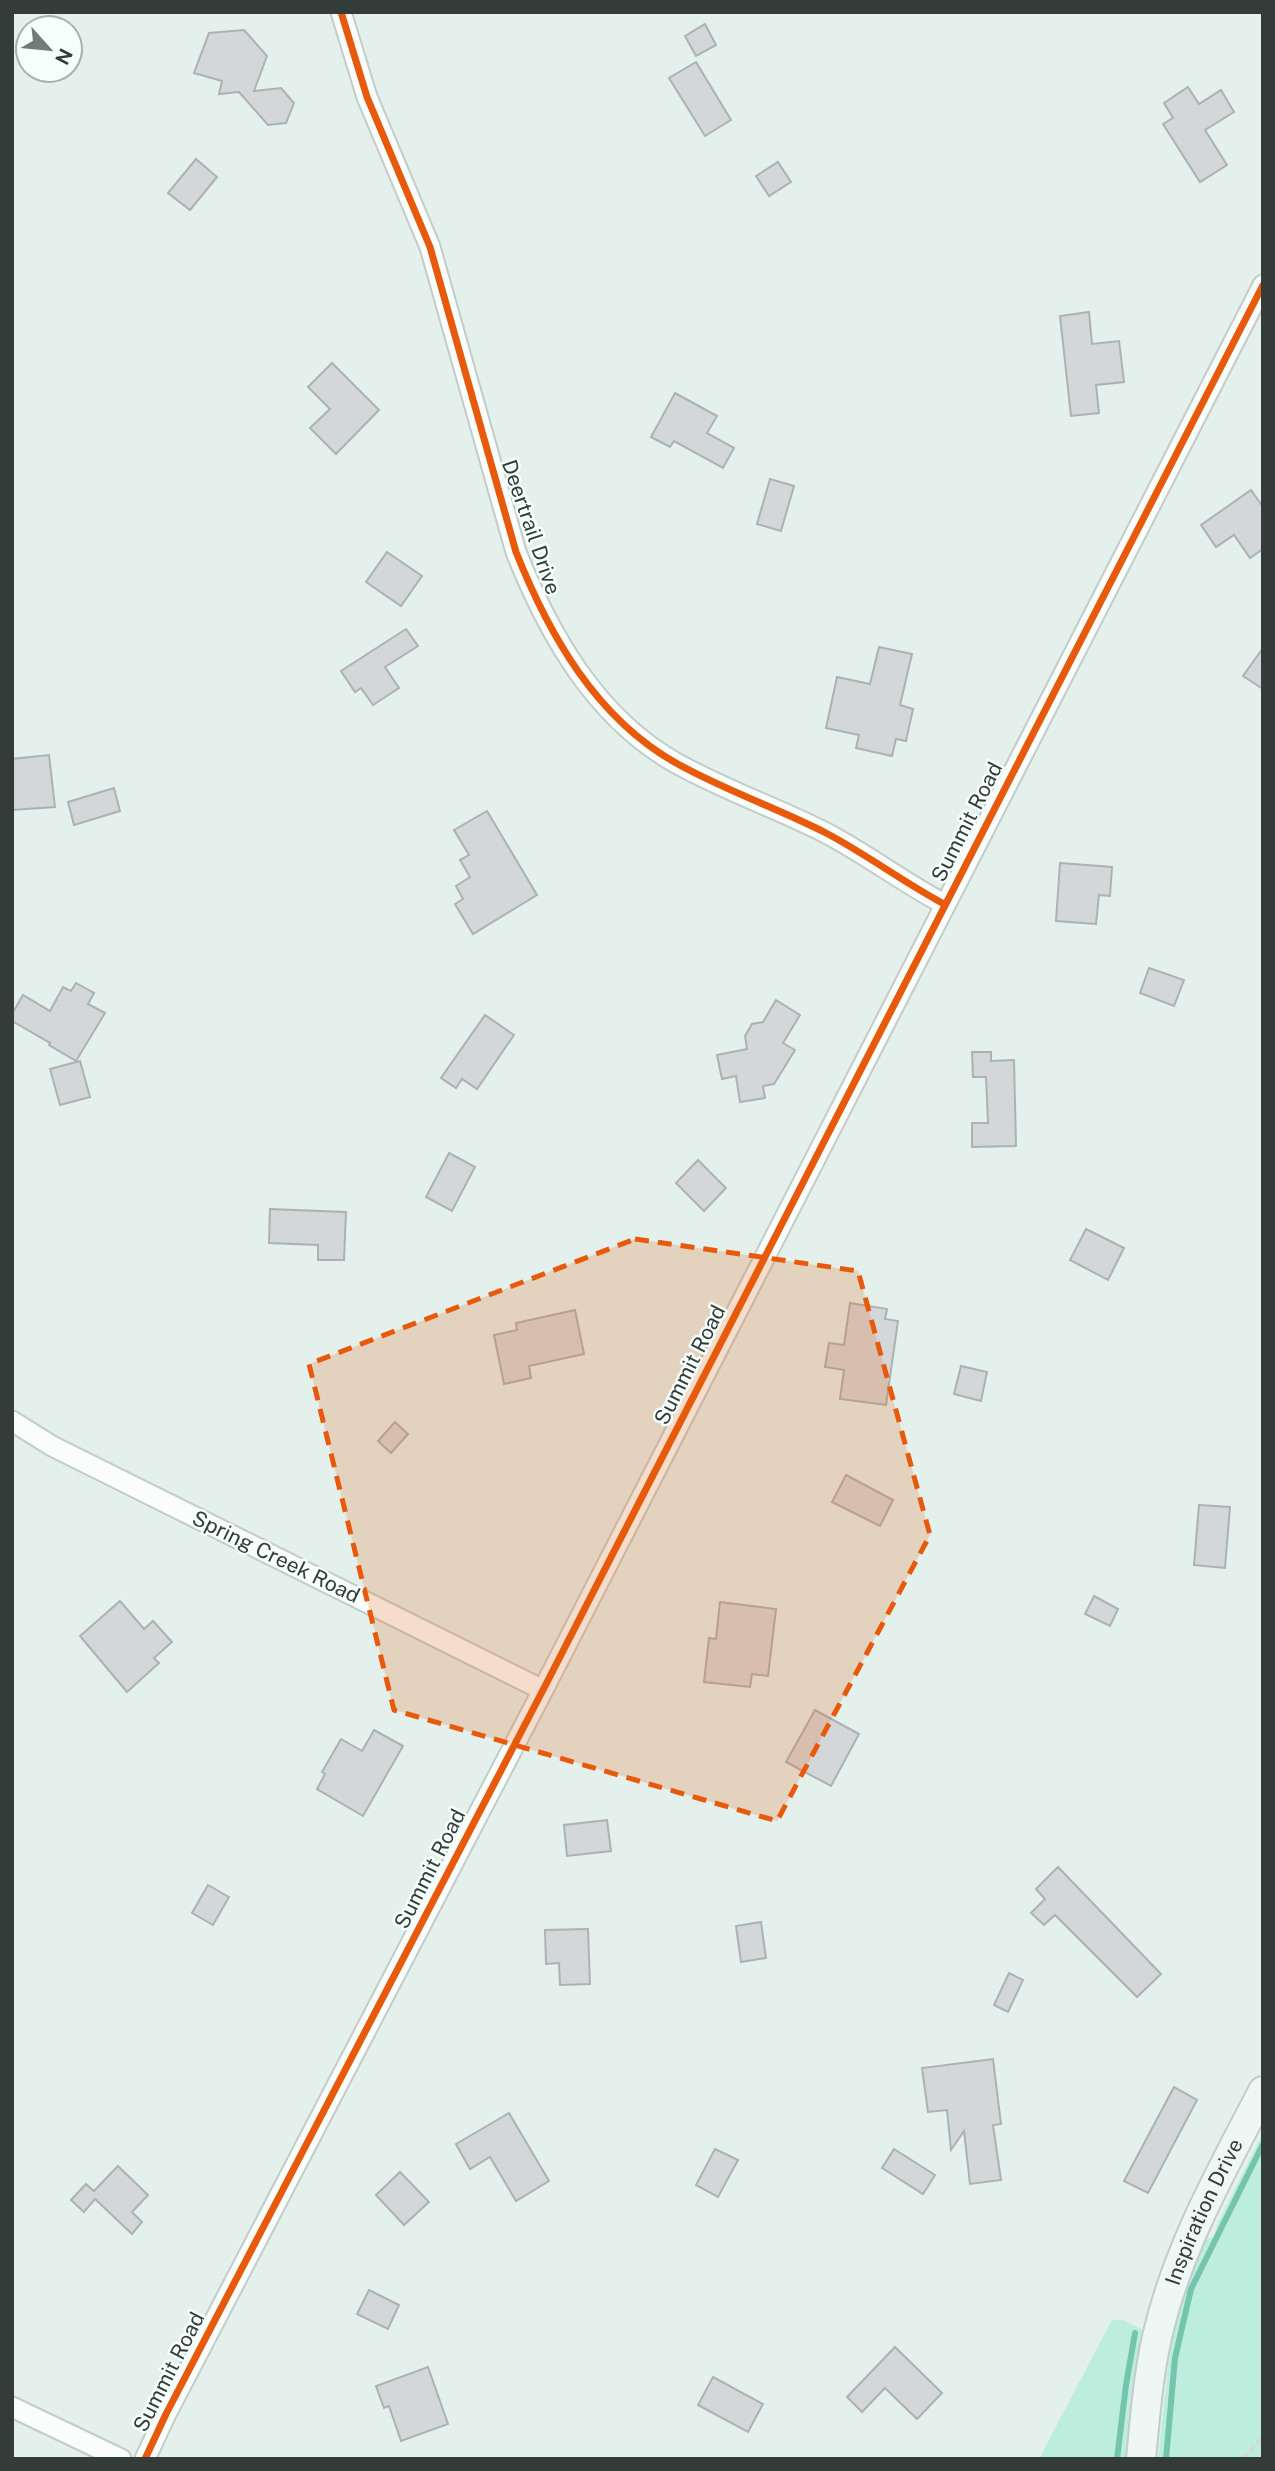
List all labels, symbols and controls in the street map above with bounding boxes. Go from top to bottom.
north arrow [14,14,84,84]
text: N [51,45,77,68]
street label: Deertrail Drive [497,456,566,598]
street label: Summit Road [926,758,1007,886]
street label: Summit Road [649,1301,730,1429]
street label: Spring Creek Road [188,1505,364,1608]
street label: Summit Road [389,1805,470,1933]
street label: Inspiration Drive [1160,2134,1248,2288]
street label: Summit Road [128,2308,209,2436]

